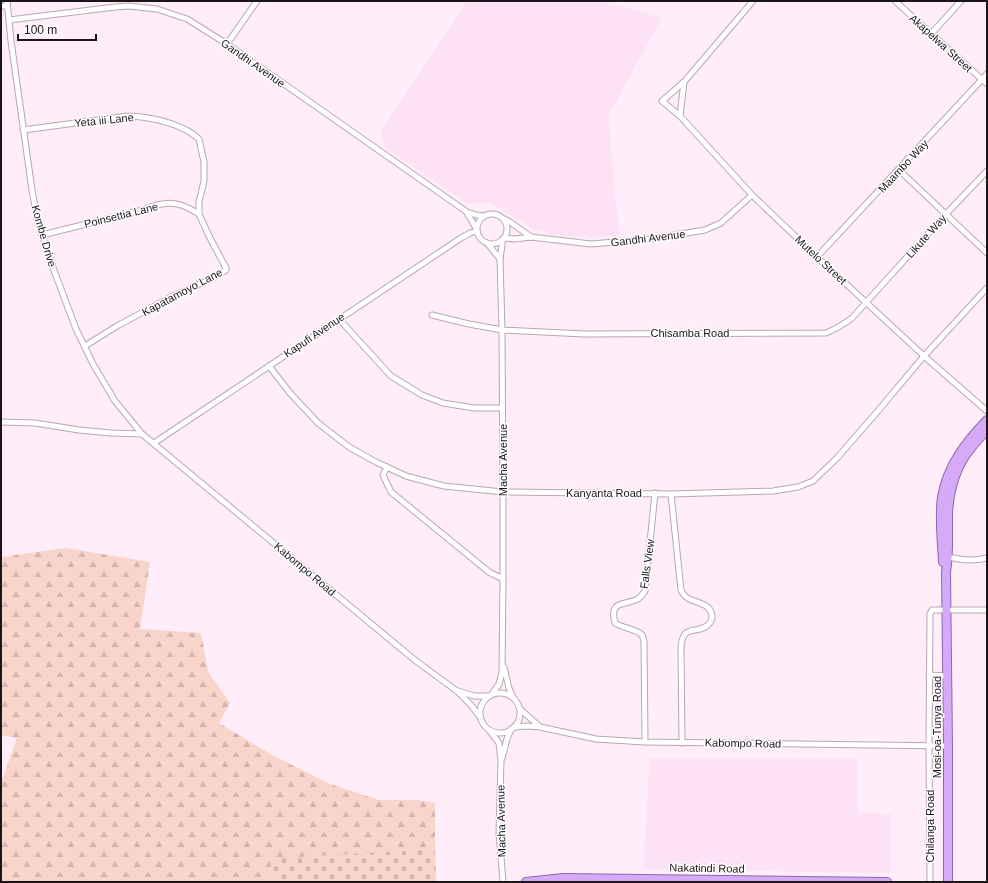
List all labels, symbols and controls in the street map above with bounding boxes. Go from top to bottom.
street label: Akapelwa Street [907,12,975,74]
scale bar [18,16,96,42]
text: 100 m [24,23,57,37]
street label: Gandhi Avenue [219,37,287,89]
street label: Yeta iii Lane [74,111,134,129]
street label: Maambo Way [876,137,931,195]
street label: Poinsettia Lane [83,200,159,230]
street label: Kombe Drive [29,204,59,268]
street label: Likute Way [903,212,949,260]
street label: Gandhi Avenue [610,227,686,249]
street label: Mutelo Street [793,233,849,287]
street label: Kapatamoyo Lane [140,266,224,318]
street label: Kapufi Avenue [281,310,347,360]
street label: Chisamba Road [651,327,729,339]
street label: Macha Avenue [497,424,509,496]
street label: Kanyanta Road [566,487,642,499]
street label: Falls View [638,538,656,590]
street label: Kabompo Road [272,540,338,598]
street label: Mosi-oa-Tunya Road [931,676,943,778]
street label: Kabompo Road [705,736,781,750]
street label: Macha Avenue [494,785,508,857]
street label: Chilanga Road [924,790,936,862]
street label: Nakatindi Road [669,861,745,875]

